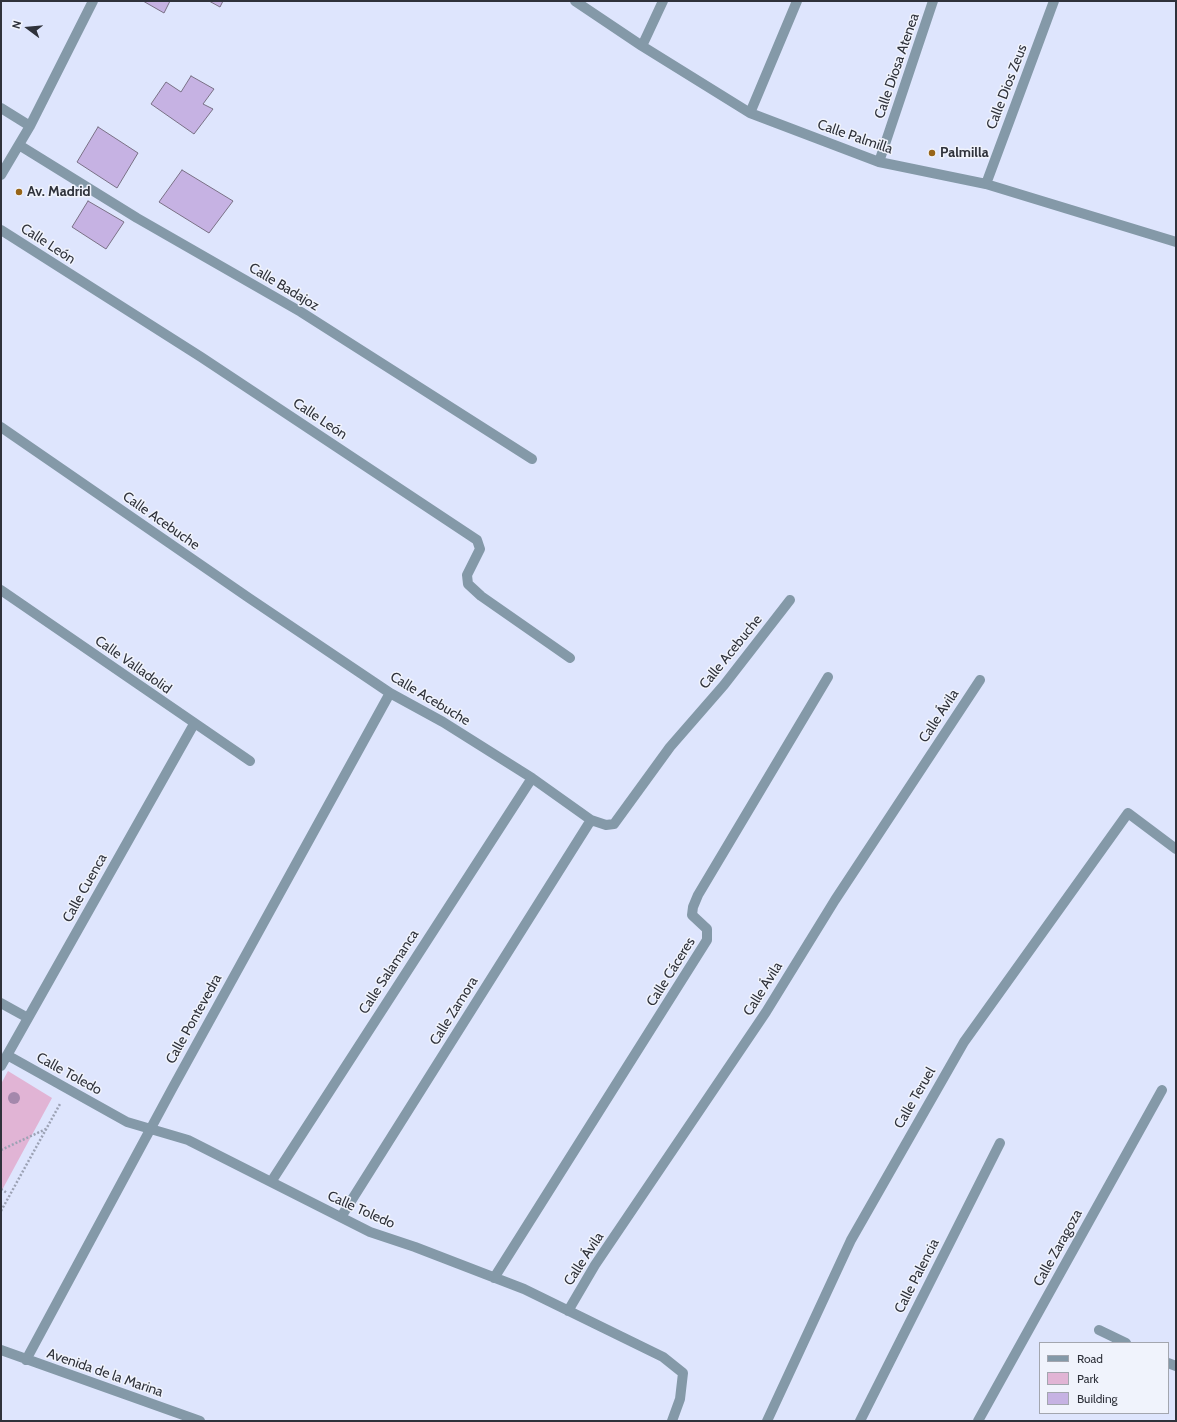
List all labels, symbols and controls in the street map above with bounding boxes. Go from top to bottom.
north arrow [8,8,48,48]
street label: Calle Diosa Atenea [871,11,923,121]
text: N [9,19,24,30]
street label: Calle Dios Zeus [983,42,1031,132]
street label: Calle Palmilla [815,116,895,158]
place label: Palmilla [940,145,989,161]
marker: Palmilla [927,148,937,158]
place label: Av. Madrid [27,184,91,200]
marker: Av. Madrid [14,187,24,197]
street label: Calle León [18,220,78,268]
street label: Calle Badajoz [246,259,322,315]
street label: Calle León [290,395,350,443]
street label: Calle Acebuche [119,488,203,554]
street label: Calle Acebuche [696,612,766,692]
street label: Calle Valladolid [91,632,175,698]
street label: Calle Acebuche [387,669,473,729]
street label: Calle Ávila [916,686,962,746]
street label: Calle Cuenca [59,851,111,925]
street label: Calle Salamanca [356,927,422,1017]
street label: Calle Cáceres [643,934,699,1010]
street label: Calle Ávila [740,959,786,1019]
street label: Calle Pontevedra [162,971,226,1067]
street label: Calle Zamora [426,974,482,1048]
street label: Calle Toledo [33,1049,105,1099]
street label: Calle Teruel [891,1064,939,1132]
street label: Calle Toledo [325,1188,397,1232]
street label: Calle Zaragoza [1030,1207,1086,1289]
street label: Calle Ávila [561,1229,607,1289]
street label: Calle Palencia [891,1236,943,1316]
legend [1039,1342,1169,1414]
street label: Avenida de la Marina [45,1345,165,1401]
text: Road [1077,1351,1103,1366]
text: Park [1077,1371,1099,1386]
text: Building [1077,1391,1118,1406]

